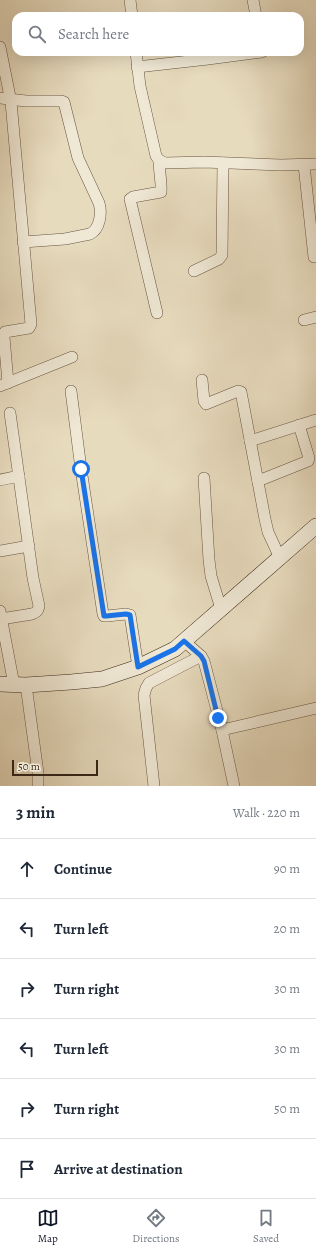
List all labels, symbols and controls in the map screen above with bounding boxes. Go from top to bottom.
search box [12,12,304,56]
icon: search [26,23,48,45]
text: Search here [58,24,129,44]
route start [72,460,90,478]
route end [209,709,227,727]
scale bar [12,758,98,777]
text: 50 m [18,759,40,774]
text: 3 min [16,801,55,824]
text: Walk · 220 m [233,804,300,821]
icon: ahead [16,858,38,880]
text: Continue [54,859,112,879]
text: 90 m [274,860,300,877]
icon: left [16,918,38,940]
text: Turn left [54,919,109,939]
text: 20 m [274,920,300,937]
icon: right [16,978,38,1000]
text: Turn right [54,979,119,999]
text: 30 m [274,980,300,997]
icon: left [16,1038,38,1060]
text: Turn left [54,1039,109,1059]
text: 30 m [274,1040,300,1057]
icon: right [16,1098,38,1120]
text: Turn right [54,1099,119,1119]
text: 50 m [274,1100,300,1117]
icon: arrive [16,1158,38,1180]
text: Arrive at destination [54,1159,183,1179]
tab: Map [37,1207,59,1246]
tab: Directions [132,1207,180,1246]
tab: Saved [253,1207,279,1246]

